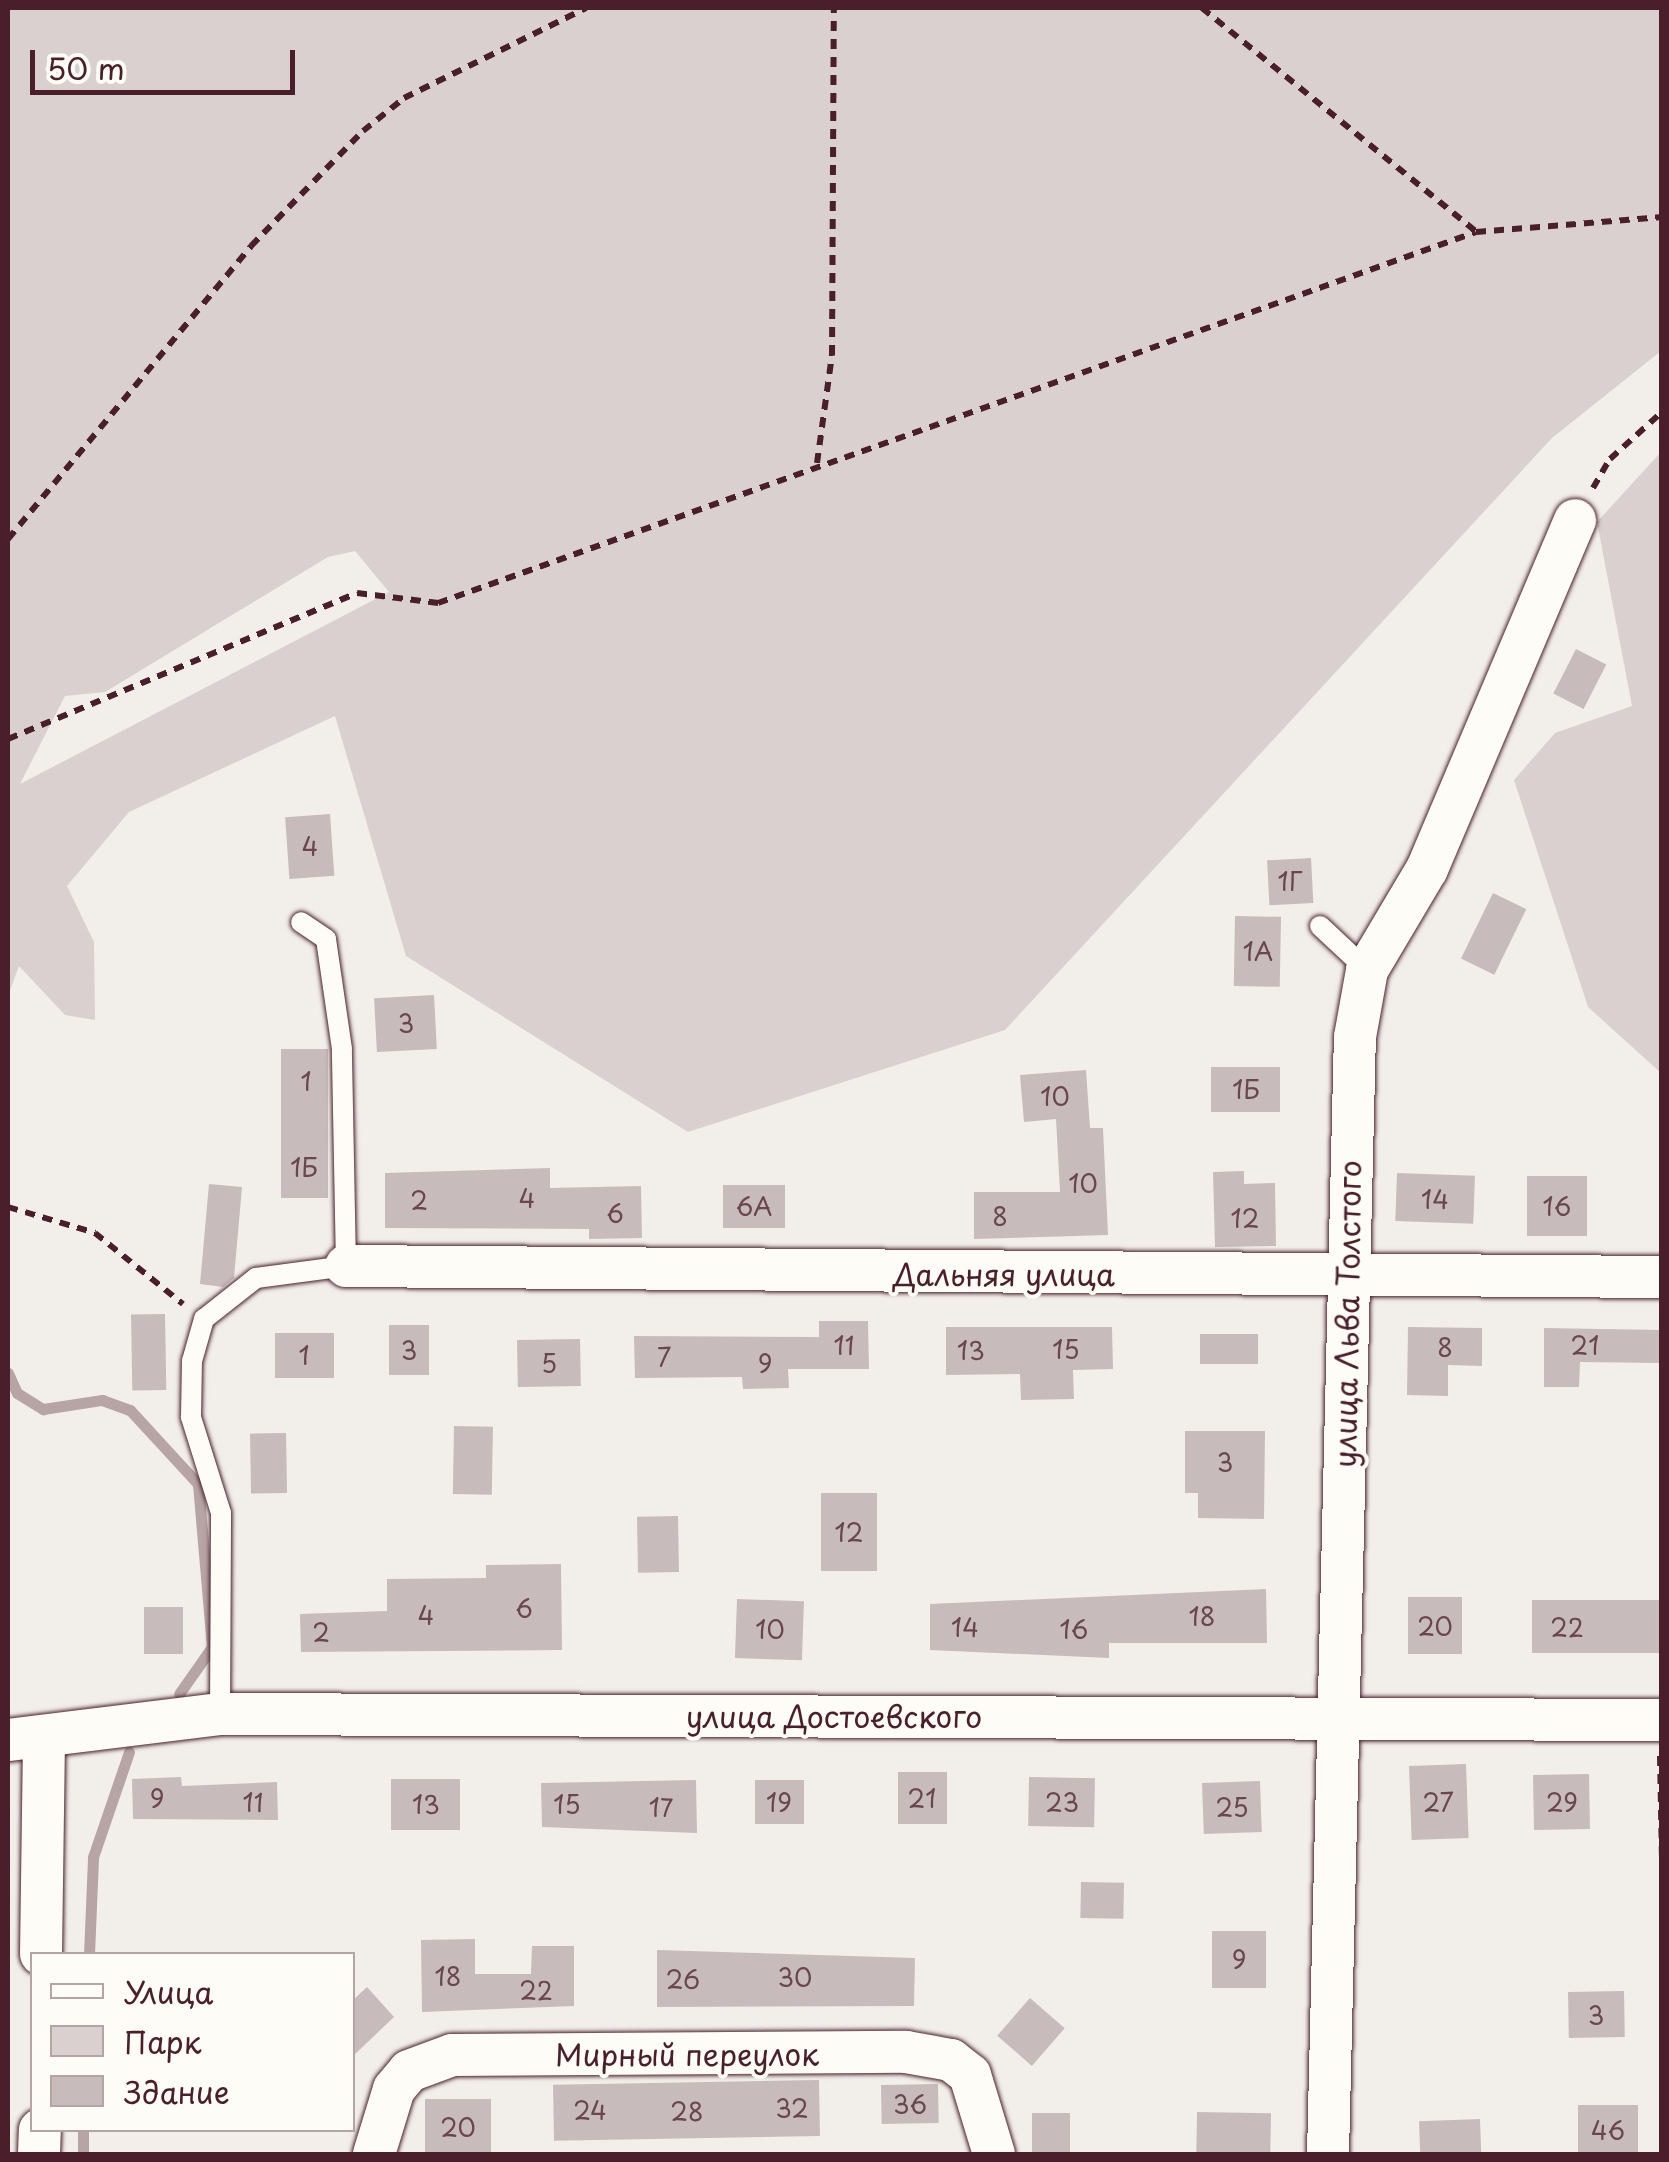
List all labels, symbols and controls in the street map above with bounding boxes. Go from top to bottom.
scale bar [35,30,300,92]
text: 50 m [47,45,125,90]
house number: 4 [302,831,318,861]
house number: 1Г [1278,866,1302,896]
house number: 1А [1243,936,1273,966]
house number: 3 [398,1008,414,1038]
house number: 1 [300,1066,312,1096]
house number: 1Б [1232,1074,1260,1104]
house number: 10 [1040,1081,1070,1111]
house number: 1Б [290,1152,318,1182]
street label: улица Льва Толстого [1326,1159,1368,1469]
house number: 10 [1068,1168,1098,1198]
house number: 4 [519,1183,535,1213]
house number: 14 [1421,1184,1449,1214]
house number: 2 [410,1185,428,1215]
house number: 6А [736,1191,772,1221]
house number: 16 [1543,1191,1571,1221]
house number: 6 [606,1198,624,1228]
house number: 8 [992,1201,1008,1231]
house number: 12 [1231,1203,1259,1233]
street label: Дальняя улица [892,1256,1116,1292]
house number: 11 [834,1330,854,1360]
house number: 21 [1571,1330,1599,1360]
house number: 8 [1437,1332,1453,1362]
house number: 15 [1052,1334,1080,1364]
house number: 3 [401,1335,417,1365]
house number: 13 [957,1335,985,1365]
house number: 1 [298,1340,310,1370]
house number: 7 [657,1342,671,1372]
house number: 5 [541,1348,557,1378]
house number: 9 [758,1348,772,1378]
house number: 3 [1217,1447,1233,1477]
house number: 12 [835,1517,863,1547]
house number: 6 [515,1593,533,1623]
house number: 4 [418,1600,434,1630]
house number: 18 [1189,1601,1215,1631]
house number: 20 [1417,1611,1453,1641]
house number: 14 [951,1612,979,1642]
house number: 22 [1550,1612,1584,1642]
house number: 10 [755,1614,785,1644]
house number: 16 [1060,1614,1088,1644]
house number: 2 [312,1617,330,1647]
street label: улица Достоевского [685,1698,983,1734]
house number: 9 [150,1783,164,1813]
house number: 21 [908,1783,936,1813]
house number: 11 [243,1787,263,1817]
house number: 19 [766,1787,792,1817]
house number: 23 [1045,1787,1079,1817]
house number: 27 [1422,1787,1454,1817]
house number: 29 [1546,1787,1578,1817]
house number: 13 [412,1789,440,1819]
house number: 15 [553,1789,581,1819]
house number: 17 [649,1792,673,1822]
house number: 25 [1215,1792,1249,1822]
house number: 9 [1232,1944,1246,1974]
legend [30,1952,355,2132]
house number: 18 [435,1961,461,1991]
house number: 30 [778,1962,812,1992]
house number: 26 [666,1964,700,1994]
text: Улица [124,1969,213,2014]
house number: 22 [519,1975,553,2005]
house number: 3 [1588,2000,1604,2030]
text: Парк [124,2019,201,2064]
street label: Мирный переулок [554,2036,820,2072]
text: Здание [124,2069,230,2114]
house number: 36 [893,2089,927,2119]
house number: 32 [775,2093,809,2123]
house number: 24 [573,2095,607,2125]
house number: 28 [670,2096,704,2126]
house number: 20 [440,2112,476,2142]
house number: 46 [1591,2115,1625,2145]

